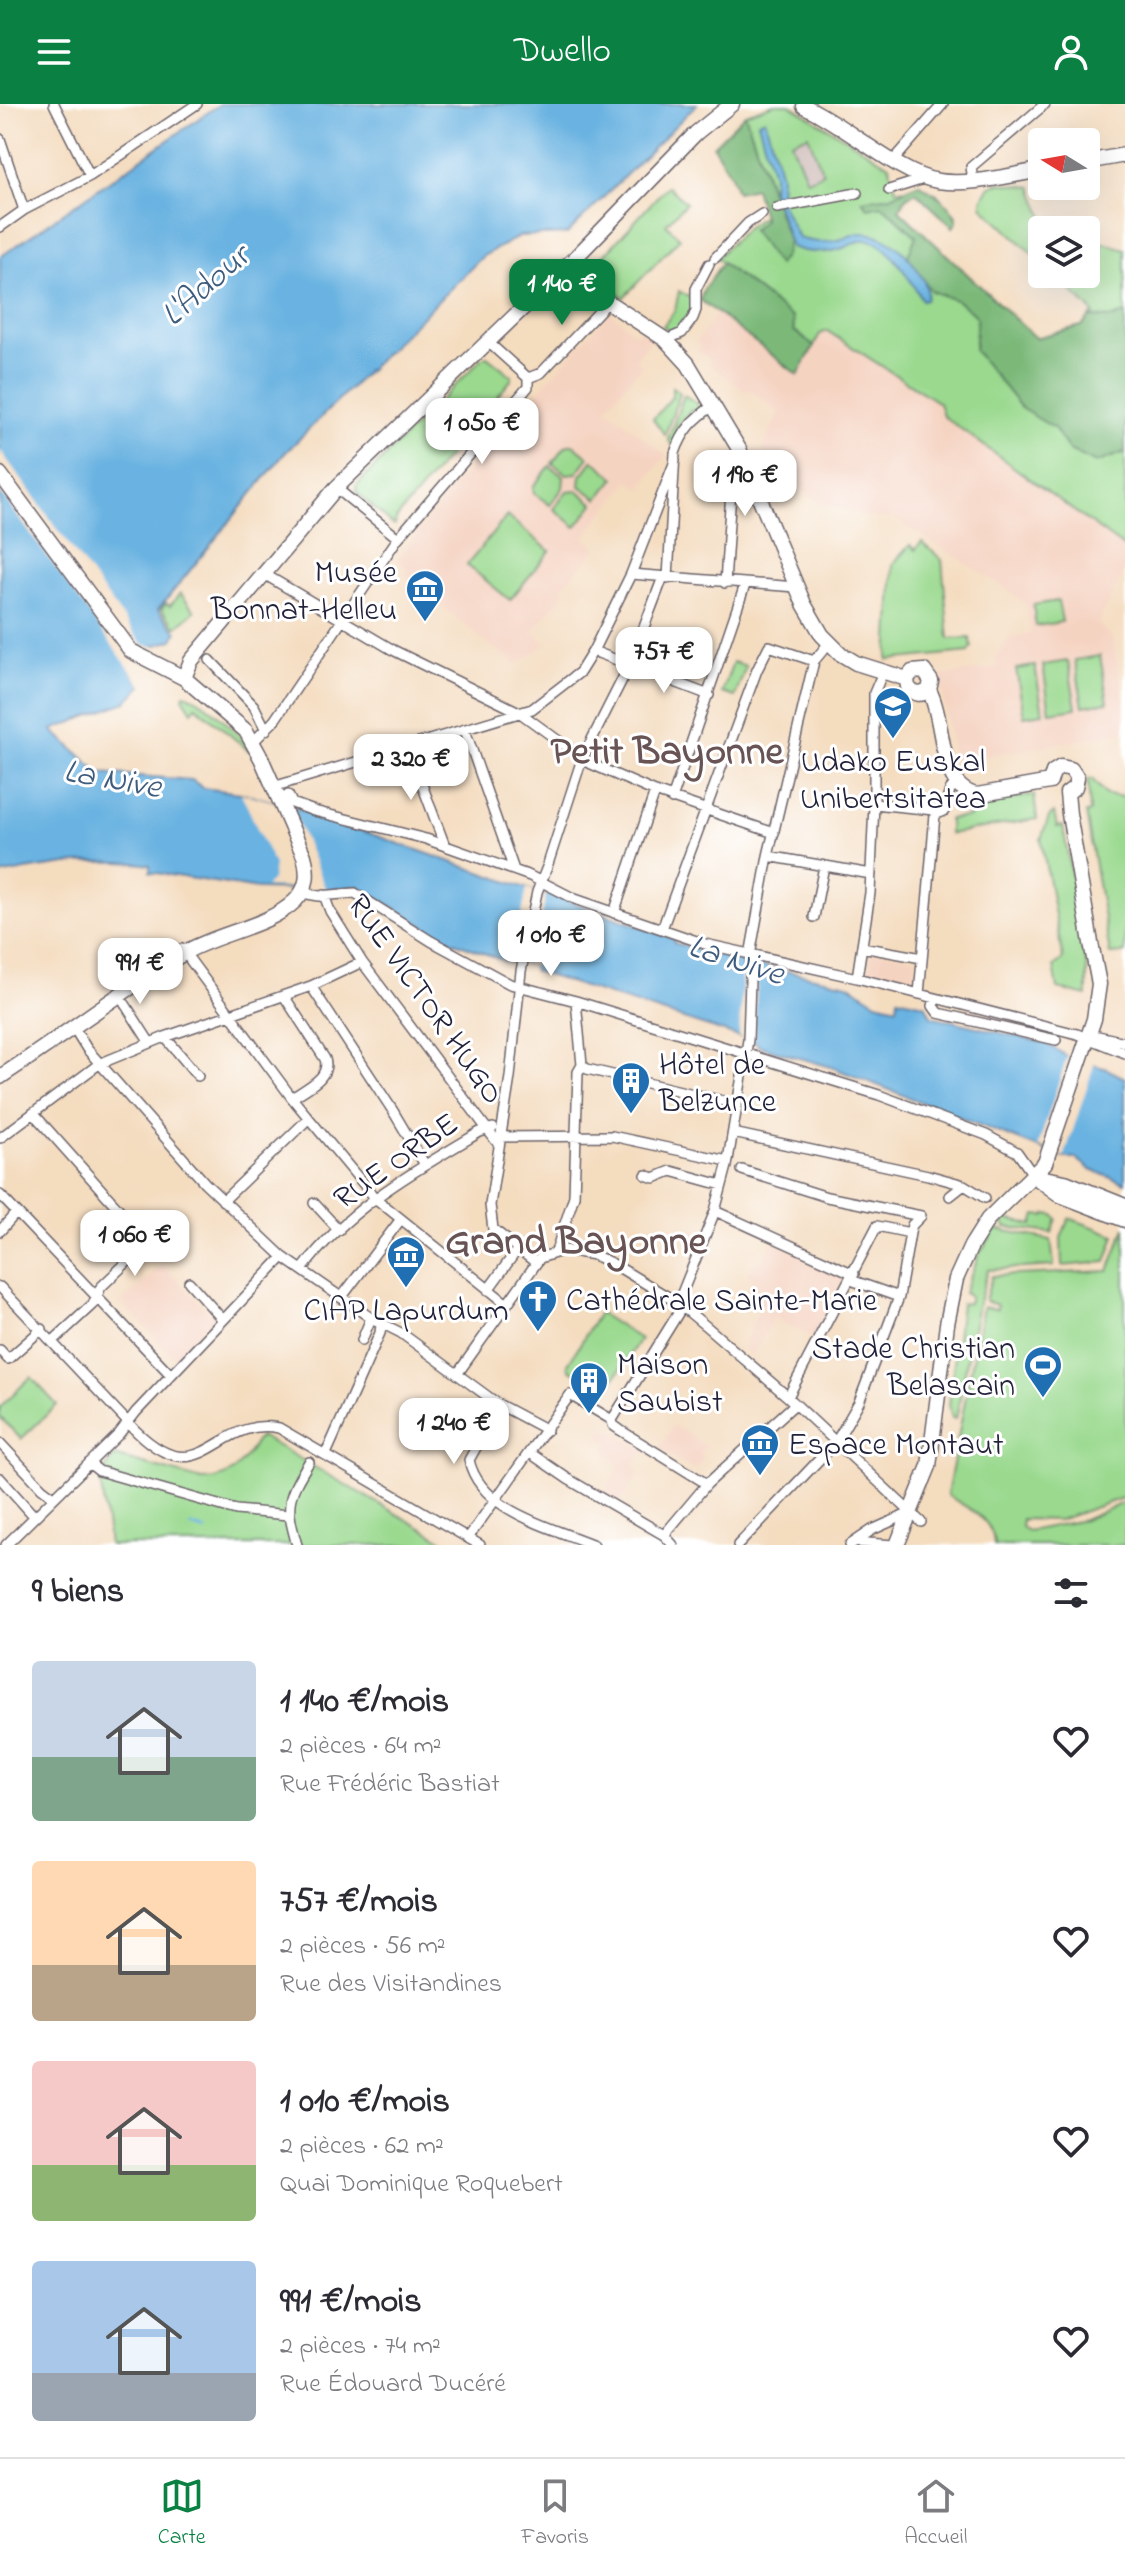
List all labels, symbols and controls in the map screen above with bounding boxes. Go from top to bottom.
text: Dwello [514,26,611,79]
icon: menu [32,30,76,74]
icon: person [1049,30,1093,74]
north arrow [1028,128,1100,200]
map controls [1028,128,1100,288]
button: layers [1028,216,1100,288]
water label: L'Adour [151,231,266,340]
pin: 1 140 € [488,259,636,327]
text: 1 140 € [527,266,597,304]
pin: 1 050 € [408,398,556,466]
text: 1 050 € [444,405,520,443]
pin: 1 190 € [671,450,819,518]
text: 1 190 € [712,457,778,495]
place label: Musée Bonnat-Helleu [210,551,398,635]
museum icon: Musée Bonnat-Helleu [404,568,446,623]
pin: 757 € [608,627,720,695]
text: 757 € [634,634,694,672]
school or university icon: Udako Euskal Unibertsitatea [872,685,914,740]
district label: Petit Bayonne [551,724,785,783]
pin: 2 320 € [337,734,485,802]
place label: Udako Euskal Unibertsitatea [800,740,986,824]
text: 2 320 € [372,741,450,779]
water label: La Nive [60,748,167,814]
street label: RUE VICTOR HUGO [334,885,514,1115]
pin: 1 010 € [477,910,625,978]
text: 1 010 € [516,917,586,955]
water label: La Nive [681,923,792,1001]
pin: 991 € [84,938,196,1006]
text: 991 € [116,945,164,983]
place label: Hôtel de Belzunce [658,1043,777,1127]
building icon: Hôtel de Belzunce [610,1060,652,1115]
street label: RUE ORBE [325,1103,469,1223]
pin: 1 060 € [61,1210,209,1278]
district label: Grand Bayonne [445,1214,708,1273]
text: 1 060 € [98,1217,172,1255]
museum icon: CIAP Lapurdum [385,1234,427,1289]
church icon: Cathédrale Sainte-Marie [517,1278,559,1333]
place label: Cathédrale Sainte-Marie [566,1279,878,1326]
place label: CIAP Lapurdum [303,1289,509,1336]
place label: Stade Christian Belascain [812,1327,1015,1411]
place label: Maison Saubist [617,1343,723,1427]
sports icon: Stade Christian Belascain [1022,1344,1064,1399]
building icon: Maison Saubist [568,1360,610,1415]
pin: 1 240 € [380,1398,528,1466]
text: 1 240 € [417,1405,491,1443]
museum icon: Espace Montaut [739,1422,781,1477]
place label: Espace Montaut [788,1423,1004,1470]
text: 9 biens [32,1568,124,1618]
icon: filters [1049,1571,1093,1615]
text: 1 140 €/mois [280,1678,449,1728]
icon: home [96,1693,192,1789]
icon: heart [1049,1719,1093,1763]
text: 2 pièces · 64 m² [280,1728,441,1766]
text: Rue Frédéric Bastiat [280,1766,500,1804]
text: 757 €/mois [280,1878,438,1928]
icon: home [96,1893,192,1989]
icon: heart [1049,1919,1093,1963]
text: 2 pièces · 56 m² [280,1928,446,1966]
text: Rue des Visitandines [280,1966,502,2004]
text: 1 010 €/mois [280,2078,450,2128]
icon: home [96,2093,192,2189]
icon: heart [1049,2119,1093,2163]
text: 2 pièces · 62 m² [280,2128,444,2166]
text: Quai Dominique Roquebert [280,2166,563,2204]
text: 991 €/mois [280,2278,422,2328]
icon: home [96,2293,192,2389]
icon: heart [1049,2319,1093,2363]
text: 2 pièces · 74 m² [280,2328,441,2366]
text: Rue Édouard Ducéré [280,2366,506,2404]
tab: Carte [158,2474,206,2554]
tab: Favoris [521,2474,589,2554]
tab: Accueil [904,2474,967,2554]

